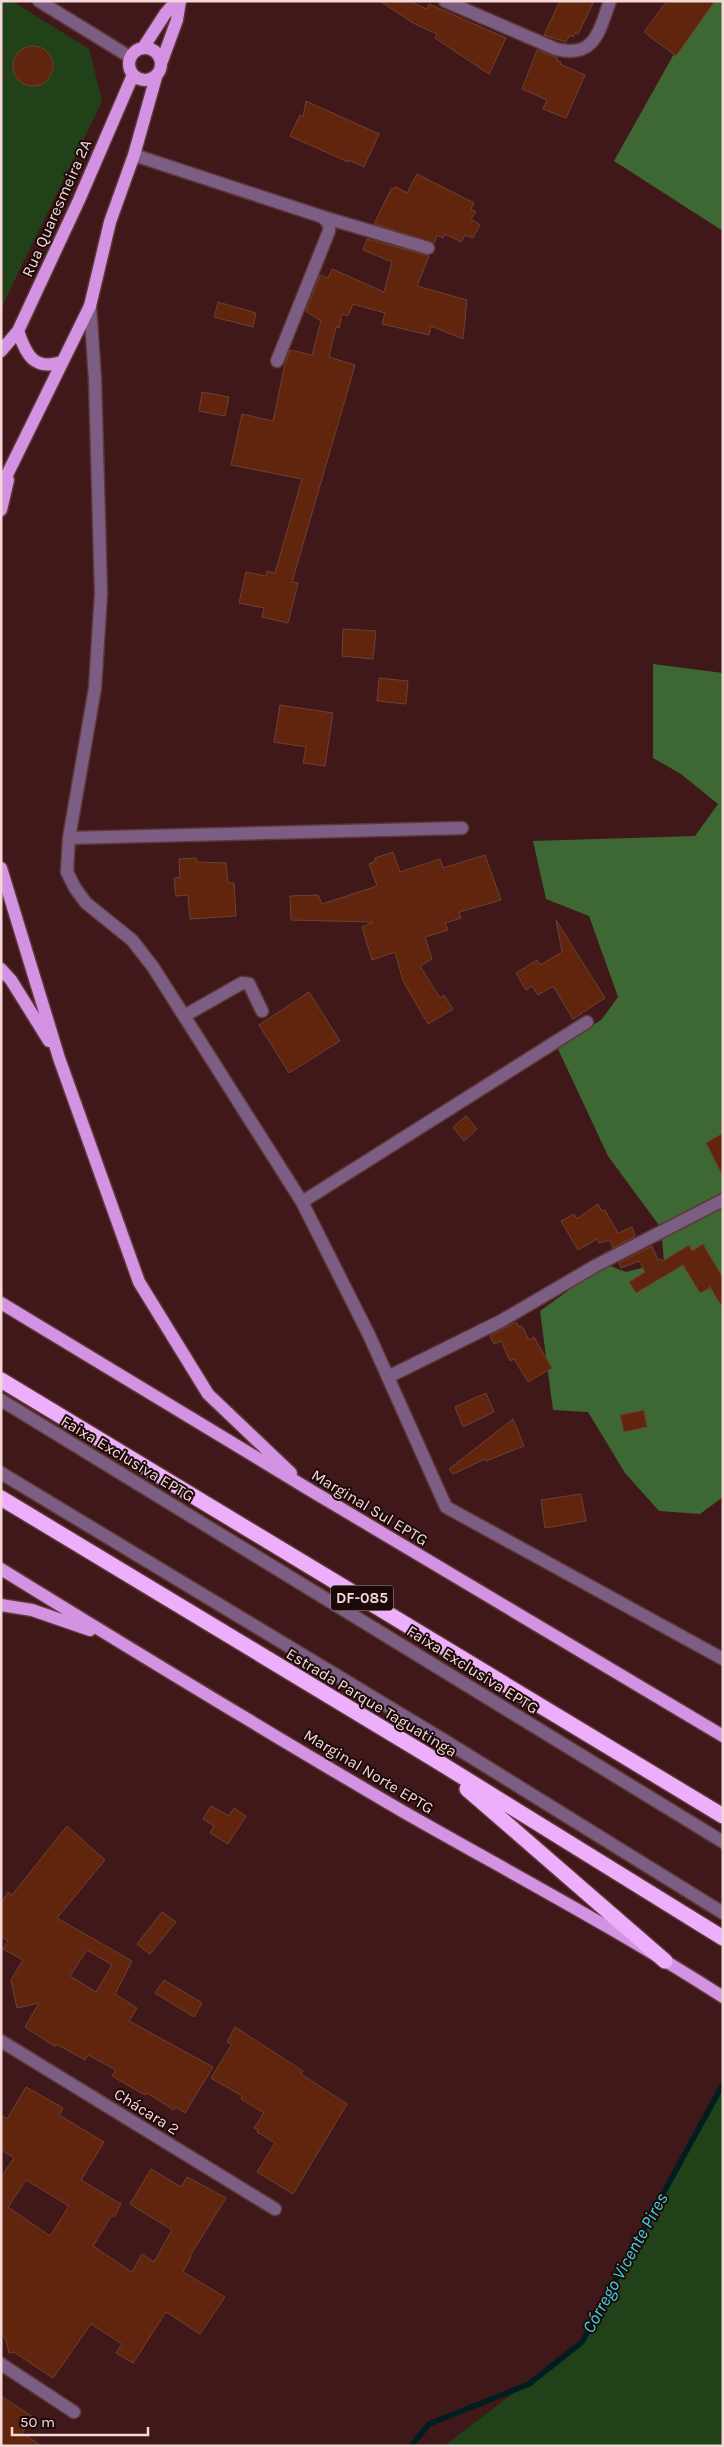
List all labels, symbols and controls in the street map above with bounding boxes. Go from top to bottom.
street label: Rua Quaresmeira 2A [18,137,95,280]
street label: Faixa Exclusiva EPTG [58,1411,198,1506]
street label: Marginal Sul EPTG [308,1465,431,1550]
road number: DF-085 [331,1586,393,1610]
street label: Faixa Exclusiva EPTG [403,1621,542,1718]
street label: Estrada Parque Taguatinga [283,1644,461,1761]
street label: Marginal Norte EPTG [300,1725,437,1818]
street label: Chácara 2 [111,2084,183,2139]
water label: Córrego Vicente Pires [577,2189,673,2337]
scale bar [12,2404,149,2436]
text: 50 m [20,2413,55,2431]

